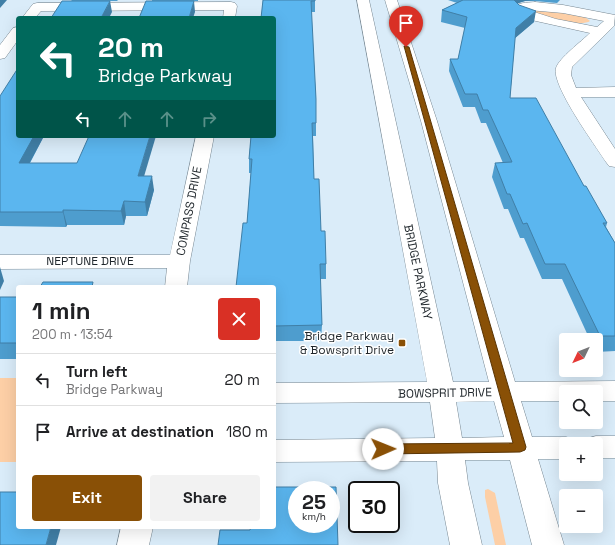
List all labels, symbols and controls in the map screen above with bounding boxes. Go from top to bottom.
pin [389,6,423,47]
icon: arrive [395,12,417,34]
text: 20 m [98,29,164,65]
icon: left [32,32,84,84]
text: Bridge Parkway [98,64,232,87]
icon: left [72,108,94,130]
icon: ahead [114,108,136,130]
icon: ahead [156,108,178,130]
icon: right [198,108,220,130]
street label: COMPASS DRIVE [173,165,206,257]
street label: BRIDGE PARKWAY [400,223,436,322]
street label: NEPTUNE DRIVE [46,253,134,269]
text: 1 min [32,295,91,326]
button: close [218,298,260,340]
text: 200 m · 13:54 [32,326,113,343]
place label: Bridge Parkway & Bowsprit Drive [300,328,394,358]
north arrow [559,333,603,377]
map controls [559,333,603,533]
marker: Bridge Parkway & Bowsprit Drive [397,338,407,348]
text: Turn left [66,362,128,381]
icon: left [32,369,54,391]
text: 20 m [225,370,260,389]
text: Bridge Parkway [66,381,163,398]
street label: BOWSPRIT DRIVE [398,384,492,402]
button: search [559,385,603,429]
icon: arrive [32,421,54,443]
text: Arrive at destination [66,422,214,441]
text: 180 m [226,422,268,441]
position arrow [362,428,404,470]
button: + [559,437,603,481]
button: Exit [32,475,142,521]
button: Share [150,475,260,521]
speed limit sign: 30 [348,481,400,533]
text: 25 [302,489,326,515]
button: − [559,489,603,533]
text: km/h [302,510,326,523]

